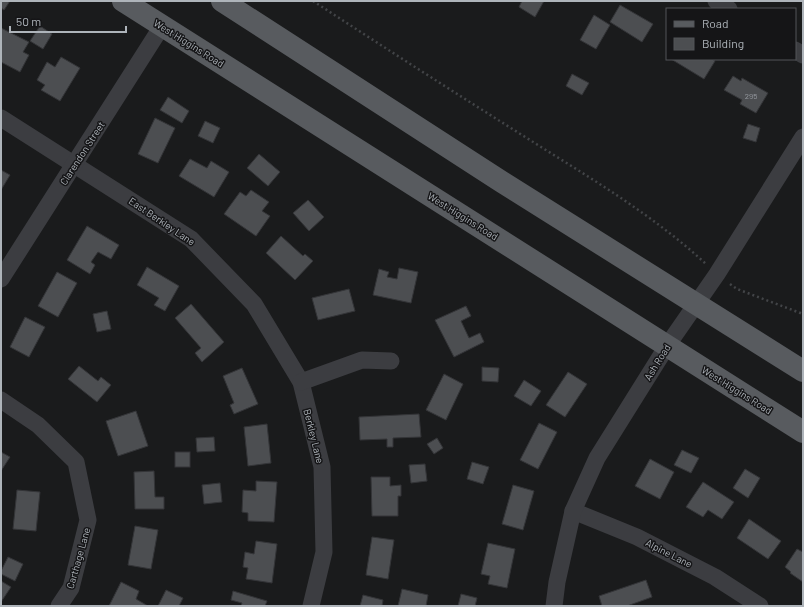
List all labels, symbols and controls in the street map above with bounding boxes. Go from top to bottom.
scale bar [10,8,126,34]
legend [666,8,796,60]
text: 50 m [16,14,41,28]
text: Road [702,16,729,30]
street label: West Higgins Road [152,17,226,69]
text: Building [702,36,744,50]
house number: 295 [745,91,757,101]
street label: Clarendon Street [57,119,107,187]
street label: West Higgins Road [426,190,500,242]
street label: East Berkley Lane [127,194,197,248]
street label: Ash Road [641,342,673,382]
street label: West Higgins Road [700,364,774,416]
street label: Berkley Lane [301,407,327,465]
street label: Carthage Lane [64,526,92,590]
street label: Alpine Lane [644,536,694,570]

